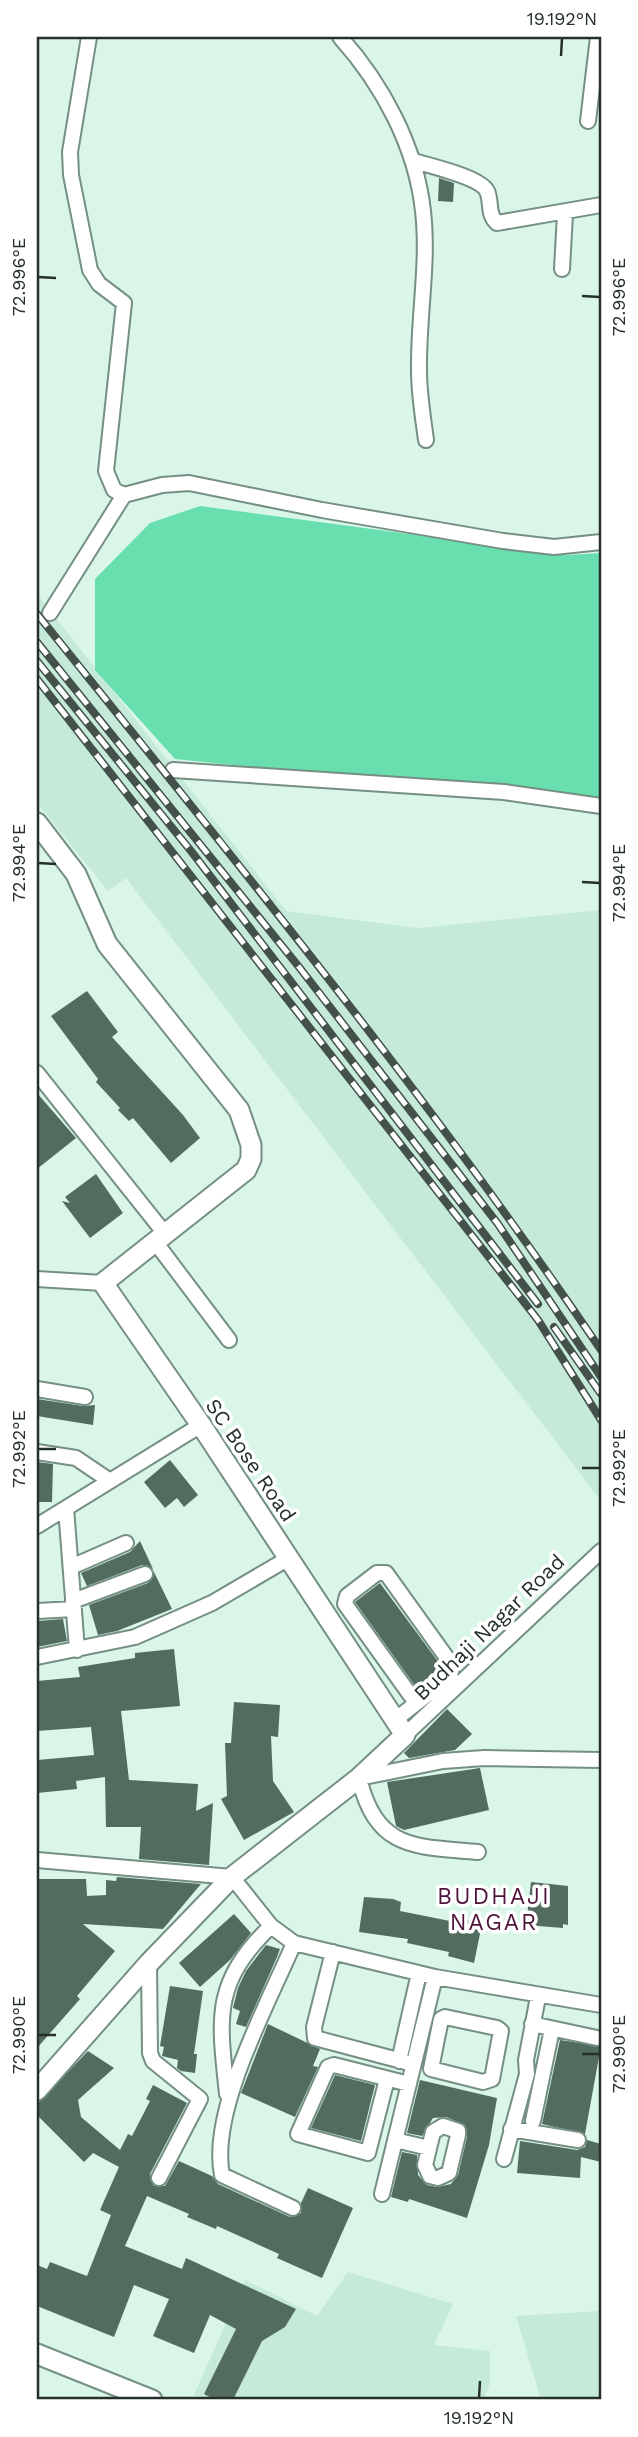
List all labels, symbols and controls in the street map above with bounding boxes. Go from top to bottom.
text: 19.192°N [527,8,597,29]
text: 72.996°E [8,238,29,316]
text: 72.996°E [608,258,629,336]
text: 72.994°E [8,824,29,902]
text: 72.994°E [608,844,629,922]
street label: SC Bose Road [201,1394,301,1526]
text: 72.992°E [8,1410,29,1488]
text: 72.992°E [608,1429,629,1507]
street label: Budhaji Nagar Road [408,1549,570,1705]
district label: BUDHAJI NAGAR [437,1883,551,1936]
text: 72.990°E [8,1996,29,2074]
text: 72.990°E [608,2015,629,2093]
text: 19.192°N [444,2407,514,2428]

